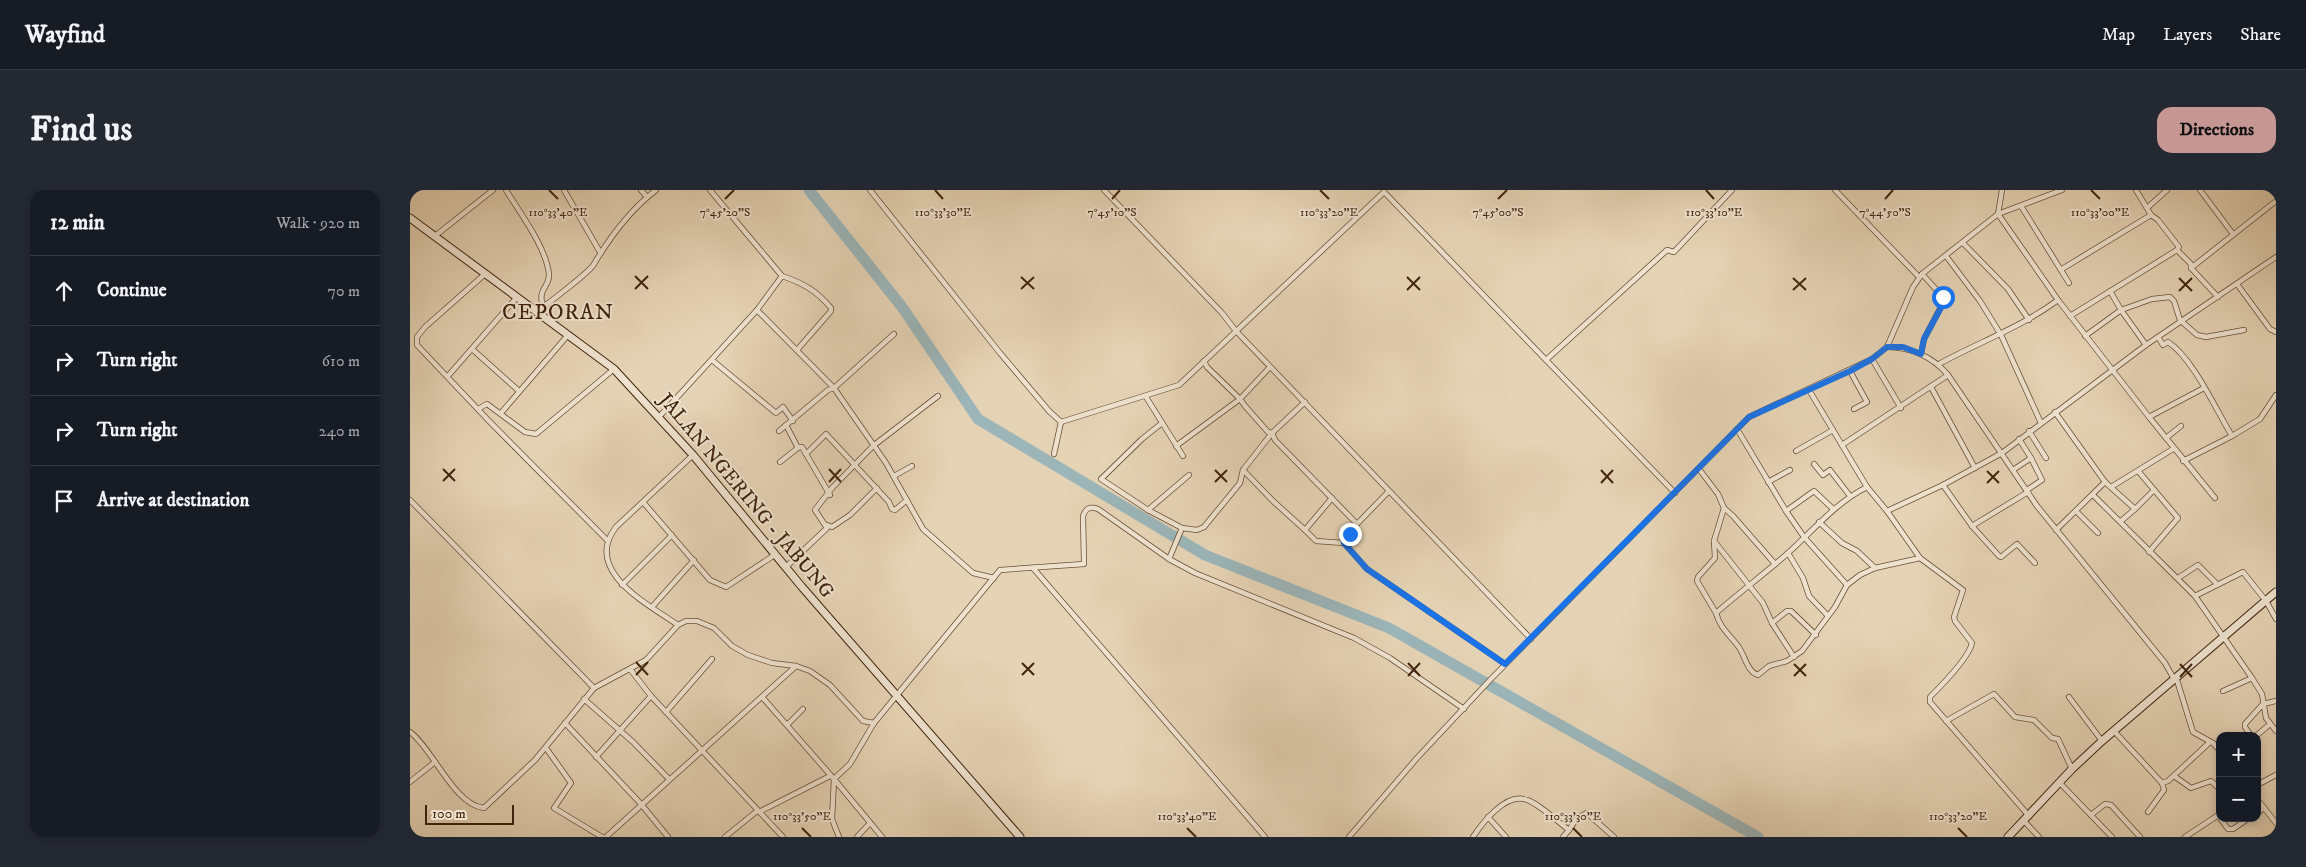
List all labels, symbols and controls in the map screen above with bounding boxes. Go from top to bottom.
text: Wayfind [25,20,105,50]
text: Map [2102,24,2135,46]
text: Layers [2163,24,2212,46]
text: Share [2240,24,2281,46]
button: Directions [2157,107,2276,153]
text: Find us [30,108,132,152]
text: 110°33'40"E [529,205,588,220]
text: 7°45'20"S [700,205,750,220]
text: 110°33'30"E [915,205,972,220]
text: 7°45'10"S [1087,205,1137,220]
text: 110°33'20"E [1300,205,1358,220]
text: 7°45'00"S [1472,205,1524,220]
text: 110°33'10"E [1686,205,1743,220]
text: 7°44'50"S [1859,205,1911,220]
text: 110°33'00"E [2071,205,2130,220]
text: 12 min [50,210,105,236]
text: Walk · 920 m [276,213,360,233]
icon: ahead [50,277,78,305]
text: Continue [97,279,167,302]
text: 70 m [328,281,360,301]
route start [1932,286,1955,309]
district label: CEPORAN [502,299,614,326]
icon: right [50,347,78,375]
text: Turn right [97,349,177,372]
text: 610 m [322,351,360,371]
street label: JALAN NGERING - JABUNG [652,387,839,604]
icon: right [50,417,78,445]
text: Turn right [97,419,177,442]
text: 240 m [319,421,360,441]
icon: arrive [50,487,78,515]
text: Arrive at destination [97,489,249,512]
route end [1339,523,1362,546]
map controls [2216,732,2261,822]
button: + [2216,732,2261,777]
button: − [2216,777,2261,822]
scale bar [425,802,514,825]
text: 100 m [432,805,466,823]
text: 110°33'50"E [773,809,831,824]
text: 110°33'40"E [1158,809,1217,824]
text: 110°33'30"E [1545,809,1602,824]
text: 110°33'20"E [1929,809,1987,824]

